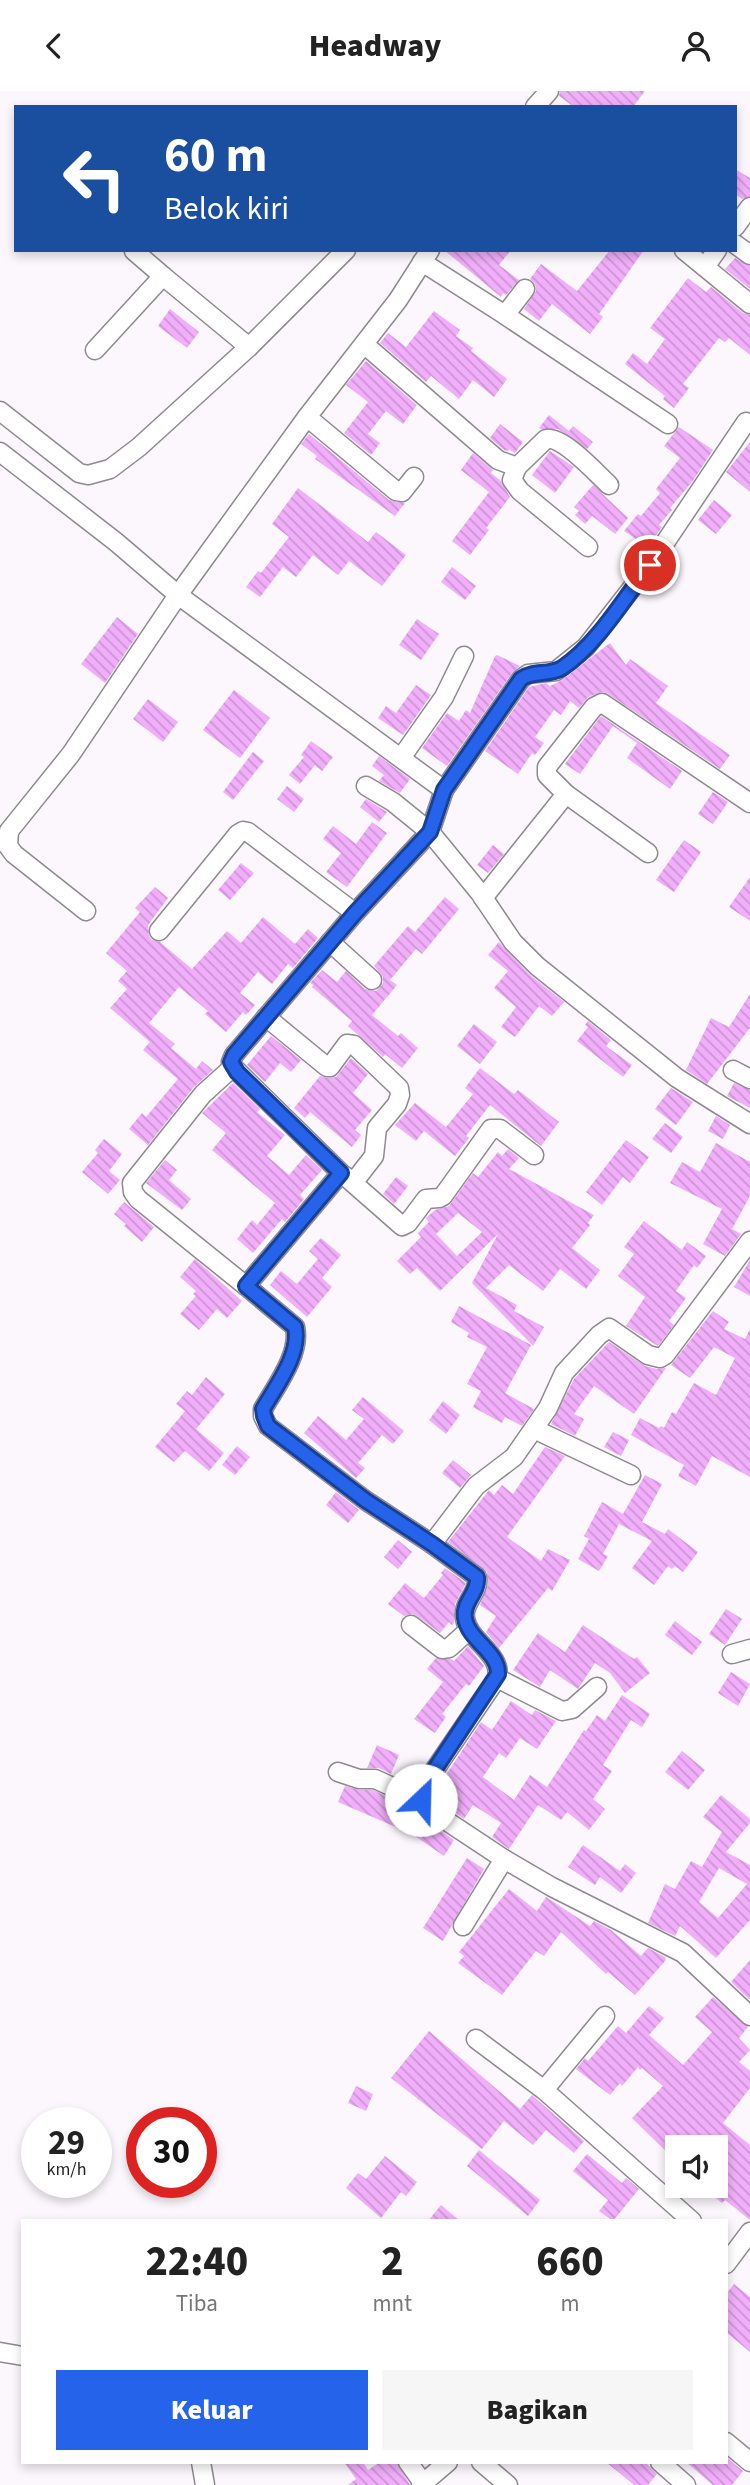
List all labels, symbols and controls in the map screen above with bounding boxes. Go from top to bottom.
text: Headway [309,23,441,69]
icon: back [35,27,73,65]
icon: person [677,27,715,65]
text: 60 m [164,121,268,191]
icon: left [49,133,140,224]
text: Belok kiri [164,186,289,232]
pin [620,535,680,595]
icon: arrive [631,546,669,584]
position arrow [384,1763,458,1837]
speed limit sign: 30 [126,2107,217,2198]
text: 29 [48,2118,85,2168]
map controls [665,2135,728,2198]
button: sound [665,2135,728,2198]
text: km/h [47,2157,86,2182]
text: 22:40 [145,2232,248,2292]
text: 2 [381,2232,403,2292]
text: 660 [536,2232,604,2292]
text: Tiba [176,2287,218,2320]
text: mnt [372,2287,412,2320]
text: m [560,2287,579,2320]
button: Keluar [56,2370,368,2450]
button: Bagikan [382,2370,693,2450]

